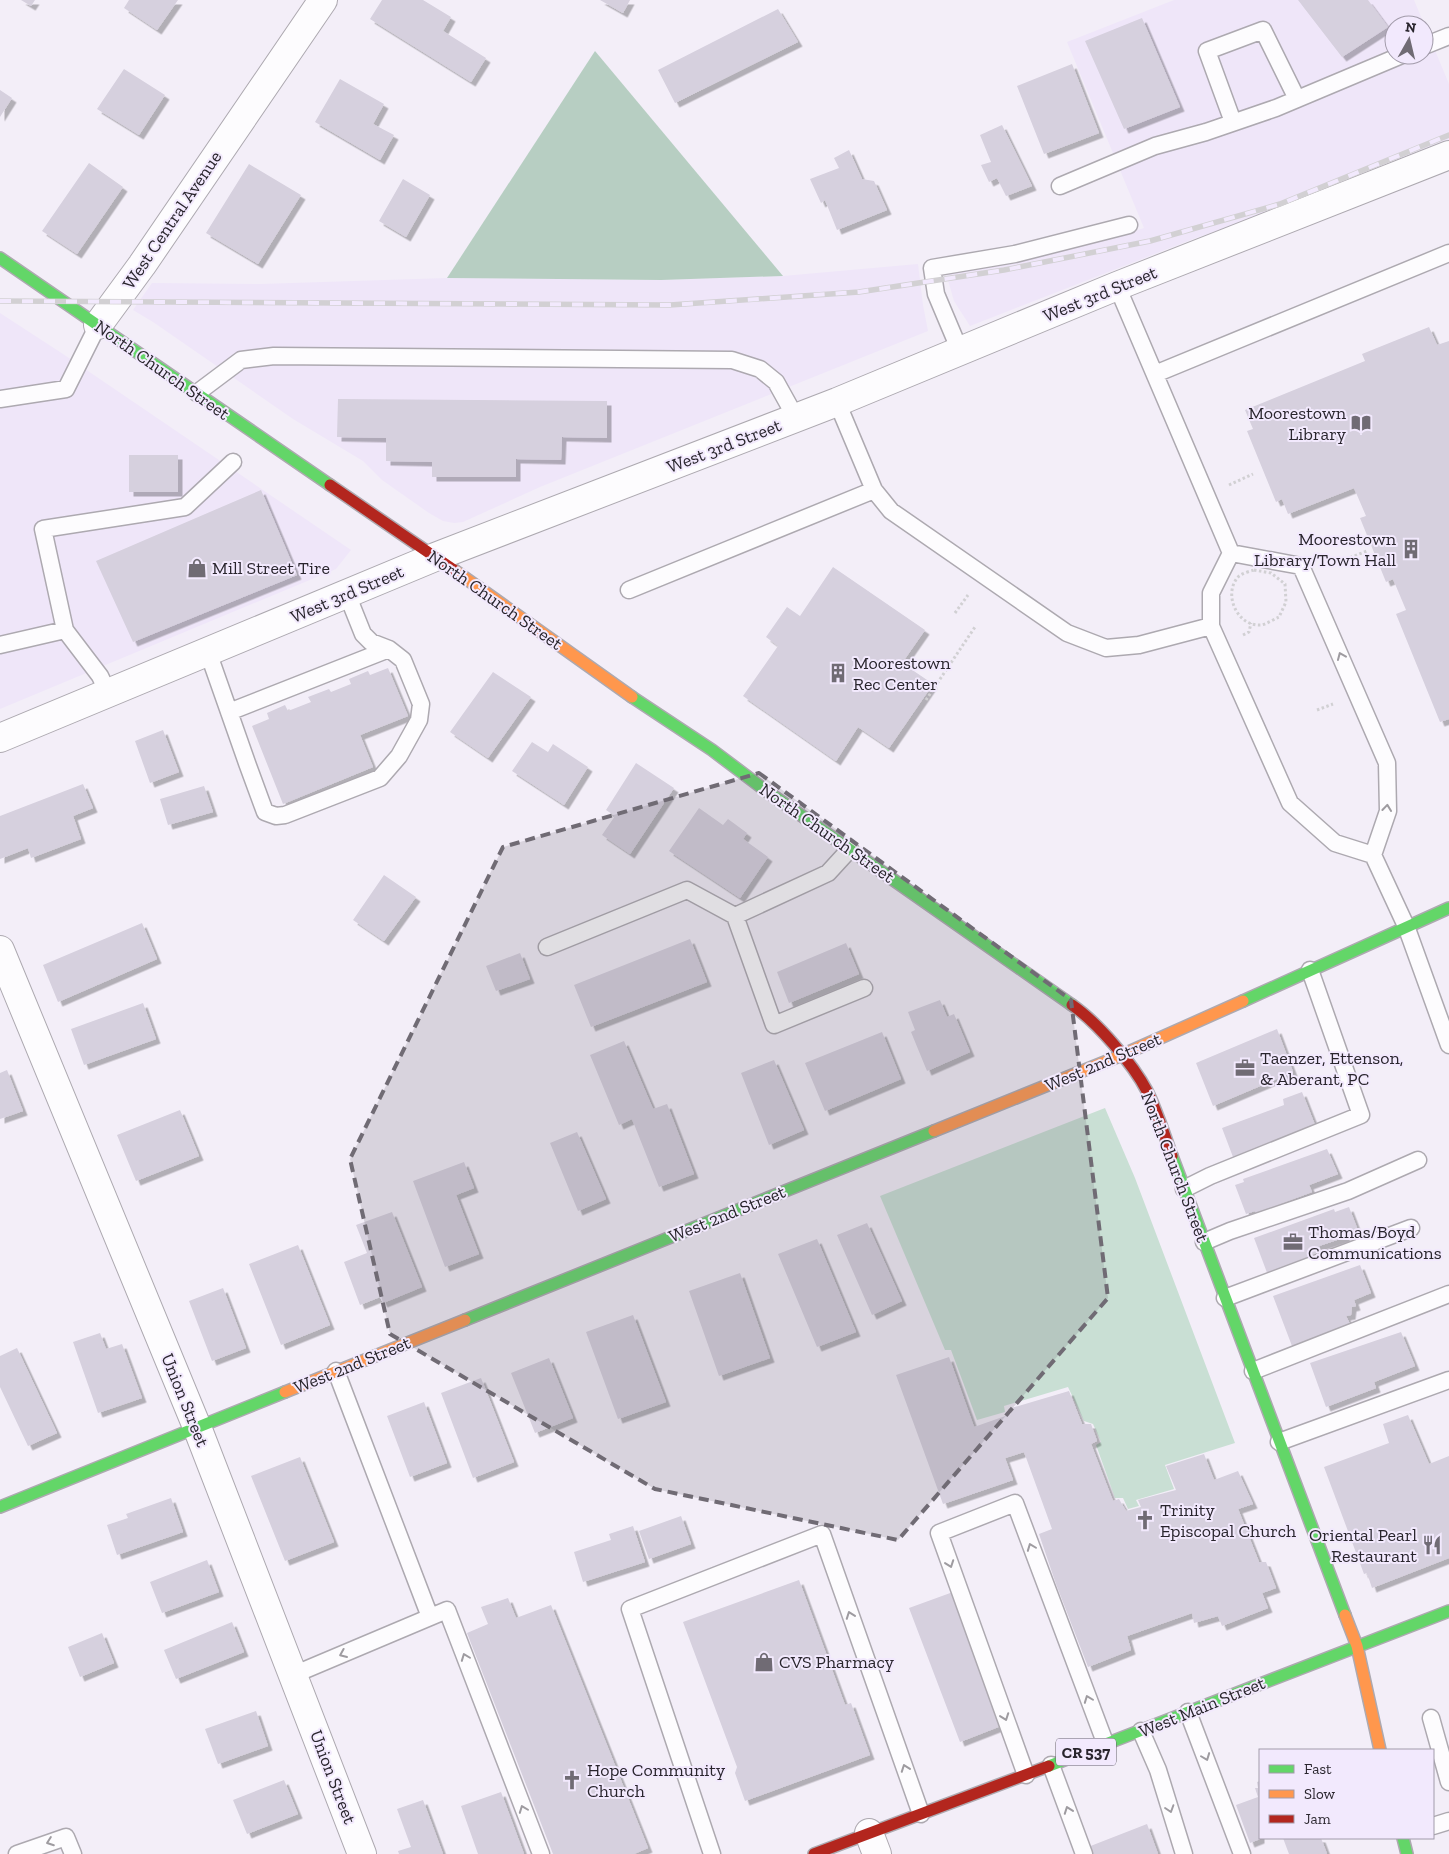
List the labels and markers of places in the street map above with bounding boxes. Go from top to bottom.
place label: Moorestown Library [1248,402,1347,445]
library icon: Moorestown Library [1350,412,1372,434]
place label: Moorestown Library/Town Hall [1254,528,1397,571]
building icon: Moorestown Library/Town Hall [1400,538,1422,560]
shop icon: Mill Street Tire [186,557,208,579]
place label: Mill Street Tire [212,557,330,579]
place label: Moorestown Rec Center [853,652,951,695]
building icon: Moorestown Rec Center [827,662,849,684]
place label: Taenzer, Ettenson, & Aberant, PC [1260,1047,1403,1090]
office icon: Taenzer, Ettenson, & Aberant, PC [1234,1057,1256,1079]
place label: Thomas/Boyd Communications [1308,1221,1442,1264]
office icon: Thomas/Boyd Communications [1282,1231,1304,1253]
place label: Trinity Episcopal Church [1160,1499,1296,1542]
church icon: Trinity Episcopal Church [1134,1509,1156,1531]
place label: Oriental Pearl Restaurant [1309,1524,1417,1567]
restaurant icon: Oriental Pearl Restaurant [1421,1534,1443,1556]
shop icon: CVS Pharmacy [753,1651,775,1673]
place label: CVS Pharmacy [779,1651,895,1673]
place label: Hope Community Church [587,1759,726,1802]
church icon: Hope Community Church [561,1769,583,1791]

